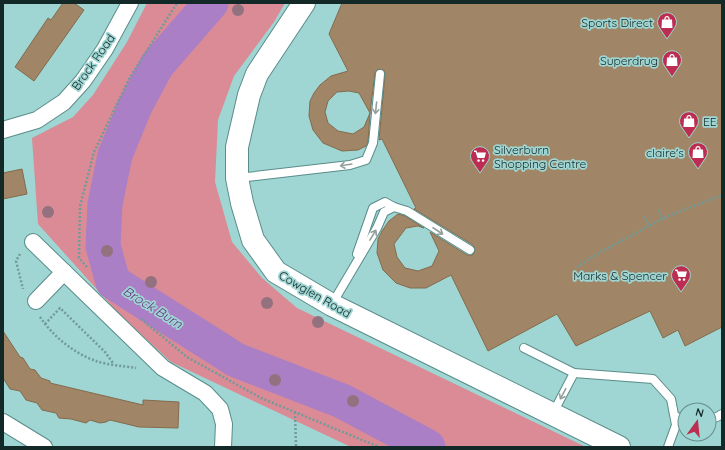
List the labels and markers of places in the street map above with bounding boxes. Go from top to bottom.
shop icon: Sports Direct [656,11,678,39]
place label: Sports Direct [581,15,653,30]
shop icon: Superdrug [661,49,683,77]
place label: Superdrug [600,53,658,68]
shop icon: EE [678,110,700,138]
place label: EE [703,114,717,129]
shop icon: claire's [687,141,709,169]
place label: Silverburn Shopping Centre [494,142,587,171]
supermarket icon: Silverburn Shopping Centre [469,145,491,173]
place label: claire's [646,145,684,160]
supermarket icon: Marks & Spencer [670,264,692,292]
place label: Marks & Spencer [573,268,667,283]

